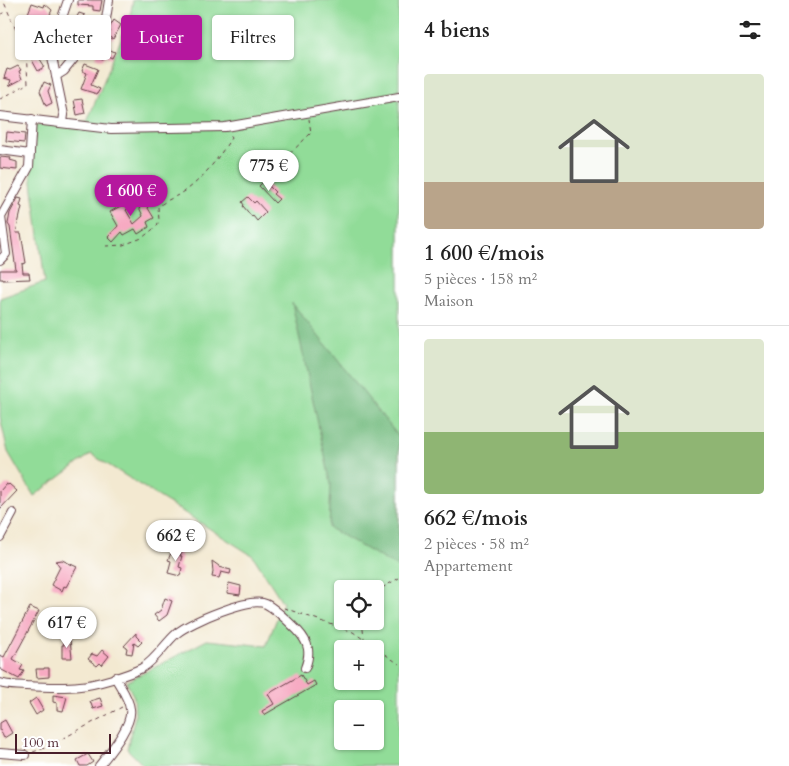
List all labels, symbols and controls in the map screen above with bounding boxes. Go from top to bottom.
chip: Acheter [15,15,111,60]
chip: Louer [121,15,202,60]
chip: Filtres [212,15,294,60]
text: 4 biens [424,16,490,45]
icon: filters [736,16,764,44]
icon: home [549,106,639,196]
pin: 775 € [234,150,304,192]
text: 775 € [250,155,288,177]
pin: 1 600 € [85,174,177,217]
text: 1 600 € [106,180,156,202]
text: 1 600 €/mois [424,239,544,268]
text: 5 pièces · 158 m² [424,268,537,290]
text: Maison [424,290,474,312]
icon: home [549,372,639,462]
text: 662 €/mois [424,504,528,533]
pin: 662 € [141,520,211,562]
text: 662 € [157,525,195,547]
text: 2 pièces · 58 m² [424,533,529,555]
text: Appartement [424,555,512,577]
map controls [334,580,384,750]
button: locate [334,580,384,630]
pin: 617 € [32,606,102,649]
text: 617 € [48,612,86,634]
button: + [334,640,384,690]
button: − [334,700,384,750]
scale bar [15,731,111,754]
text: 100 m [22,733,59,752]

